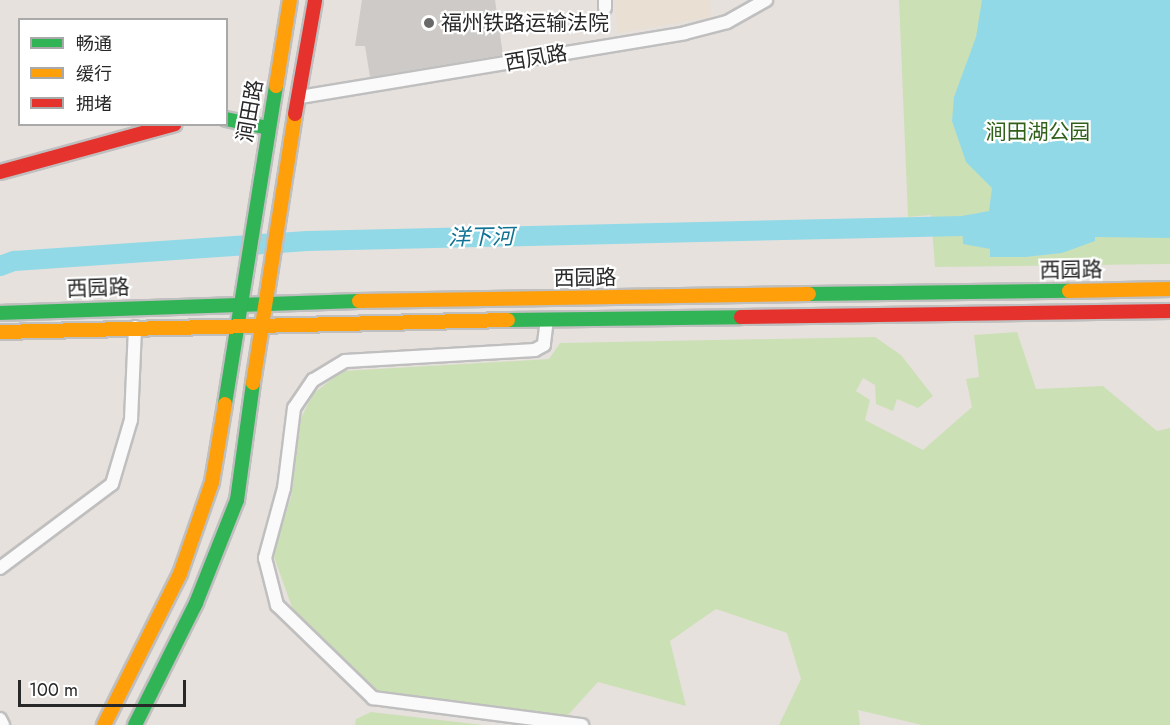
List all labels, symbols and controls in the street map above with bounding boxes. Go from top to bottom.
place label: 福州铁路运输法院 [441,10,609,36]
marker: 福州铁路运输法院 [422,16,436,30]
legend [18,18,228,126]
text: 畅通 [76,31,112,57]
street label: 西凤路 [503,40,569,76]
text: 缓行 [76,61,112,87]
street label: 涧田路 [232,78,268,144]
text: 拥堵 [76,91,112,117]
park label: 涧田湖公园 [986,119,1090,145]
water label: 洋下河 [448,223,514,251]
street label: 西园路 [1039,257,1103,283]
street label: 西园路 [553,265,617,291]
street label: 西园路 [66,274,130,302]
scale bar [21,668,189,706]
text: 100 m [29,677,78,703]

